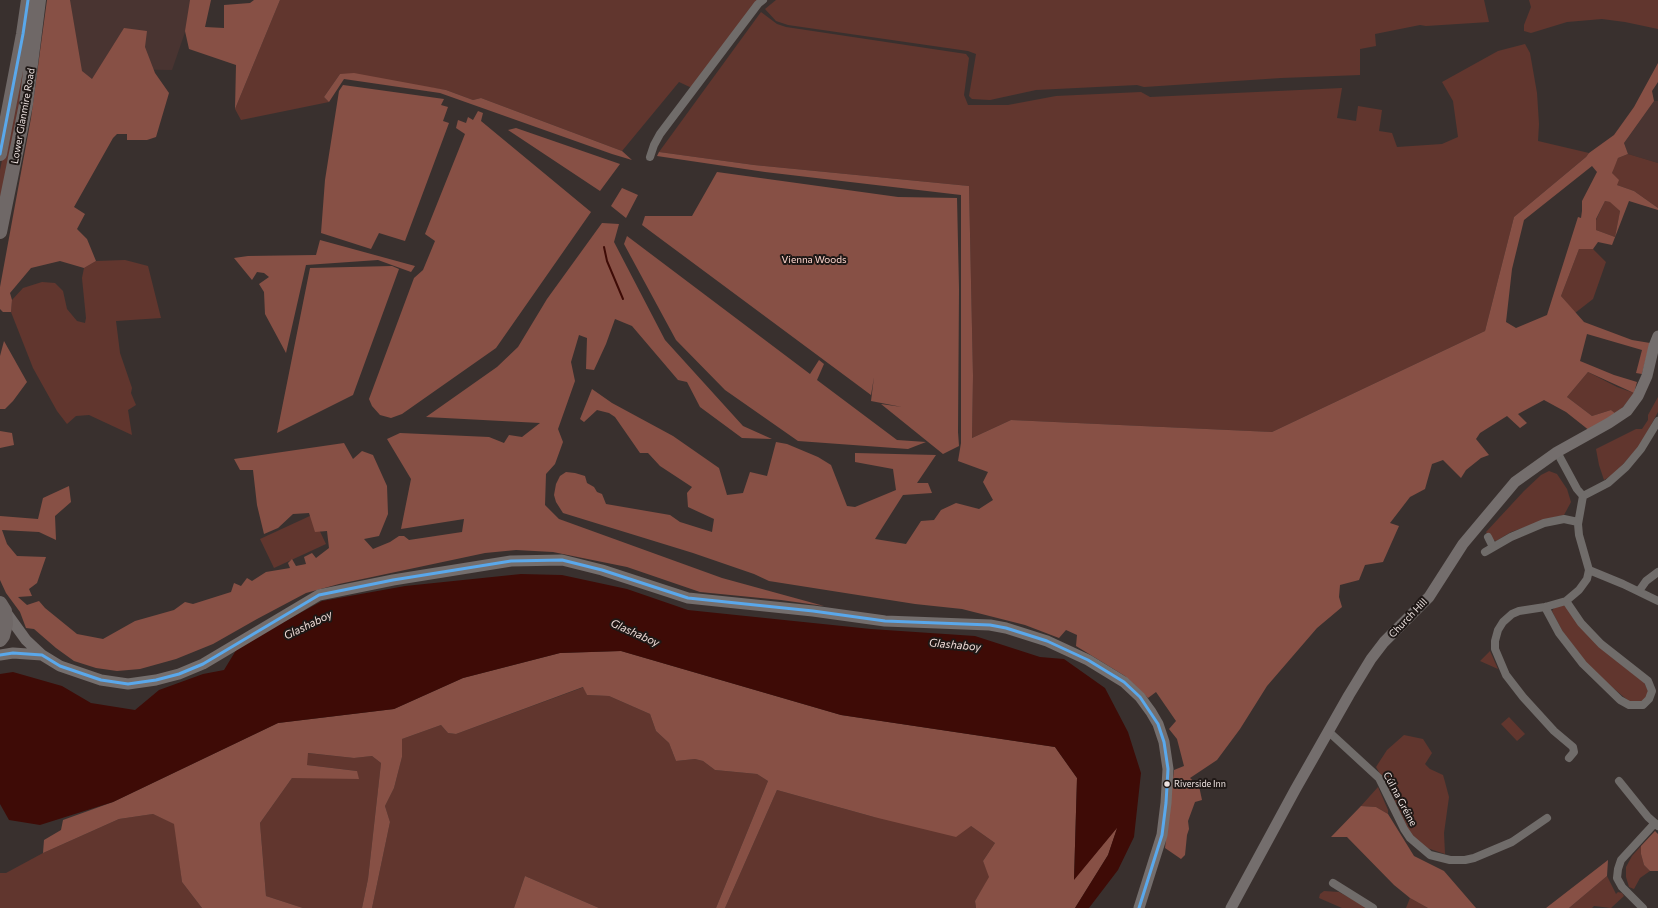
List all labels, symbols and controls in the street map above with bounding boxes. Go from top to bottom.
street label: Lower Glanmire Road [9,67,37,165]
park label: Vienna Woods [781,254,847,266]
street label: Church Hill [1386,596,1430,640]
water label: Glashaboy [282,608,334,642]
water label: Glashaboy [609,616,661,650]
water label: Glashaboy [928,636,982,654]
street label: Cúl na Gréine [1381,770,1419,828]
marker: Riverside Inn [1162,779,1172,789]
place label: Riverside Inn [1174,779,1226,789]

